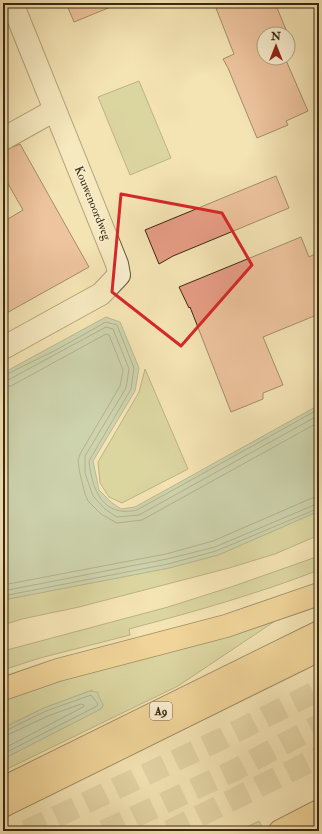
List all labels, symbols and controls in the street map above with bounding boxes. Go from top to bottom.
north arrow [256,26,296,66]
text: N [270,30,282,43]
street label: Kouwenoordweg [71,164,115,243]
road number: A9 [150,702,172,720]

